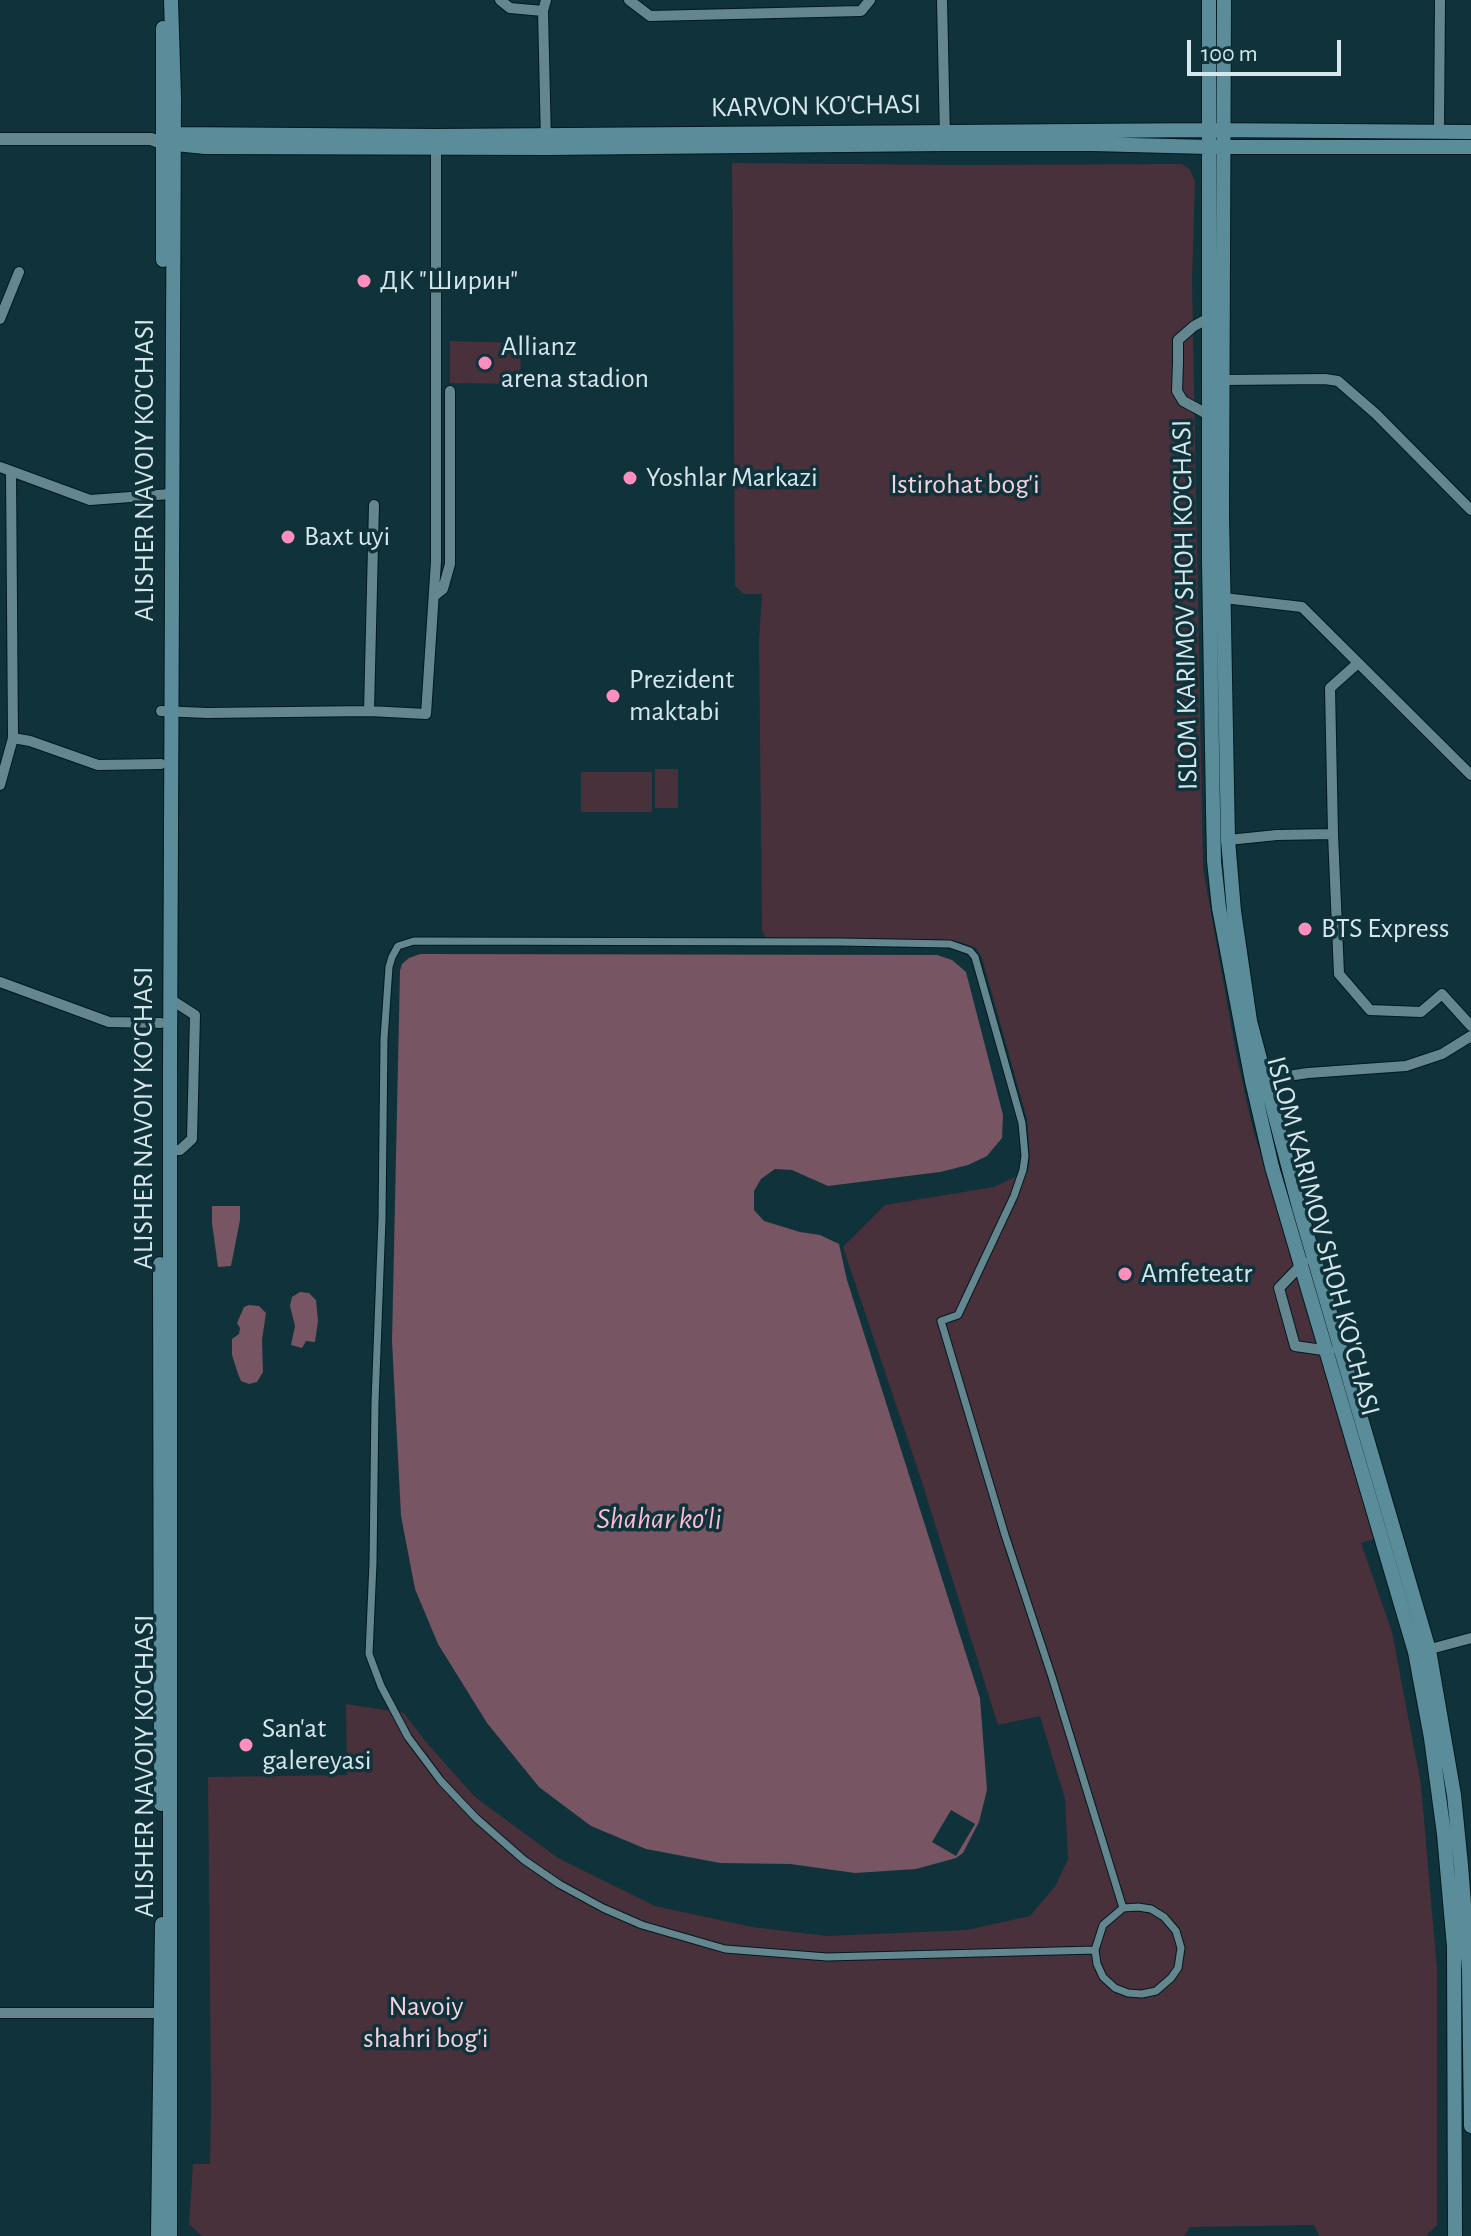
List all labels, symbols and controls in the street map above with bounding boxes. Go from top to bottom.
scale bar [1191,24,1345,74]
text: 100 m [1201,42,1258,66]
street label: KARVON KO'CHASI [711,87,921,125]
place label: ДК "Ширин" [380,264,518,298]
marker: ДК "Ширин" [355,272,373,290]
street label: ALISHER NAVOIY KO'CHASI [128,319,162,621]
place label: Allianz arena stadion [501,330,649,396]
marker: Allianz arena stadion [476,354,494,372]
street label: ISLOM KARIMOV SHOH KO'CHASI [1165,419,1205,791]
place label: Yoshlar Markazi [646,461,818,495]
park label: Istirohat bog'i [890,468,1040,502]
marker: Yoshlar Markazi [621,469,639,487]
place label: Baxt uyi [304,520,390,554]
marker: Baxt uyi [279,528,297,546]
place label: Prezident maktabi [629,663,734,729]
marker: Prezident maktabi [604,687,622,705]
place label: BTS Express [1321,912,1449,946]
marker: BTS Express [1296,920,1314,938]
street label: ALISHER NAVOIY KO'CHASI [127,967,161,1269]
street label: ISLOM KARIMOV SHOH KO'CHASI [1259,1053,1387,1419]
place label: Amfeteatr [1141,1257,1252,1291]
marker: Amfeteatr [1116,1265,1134,1283]
water label: Shahar ko'li [597,1501,721,1537]
street label: ALISHER NAVOIY KO'CHASI [128,1615,162,1917]
place label: San'at galereyasi [262,1712,372,1778]
marker: San'at galereyasi [237,1736,255,1754]
park label: Navoiy shahri bog'i [363,1990,489,2056]

